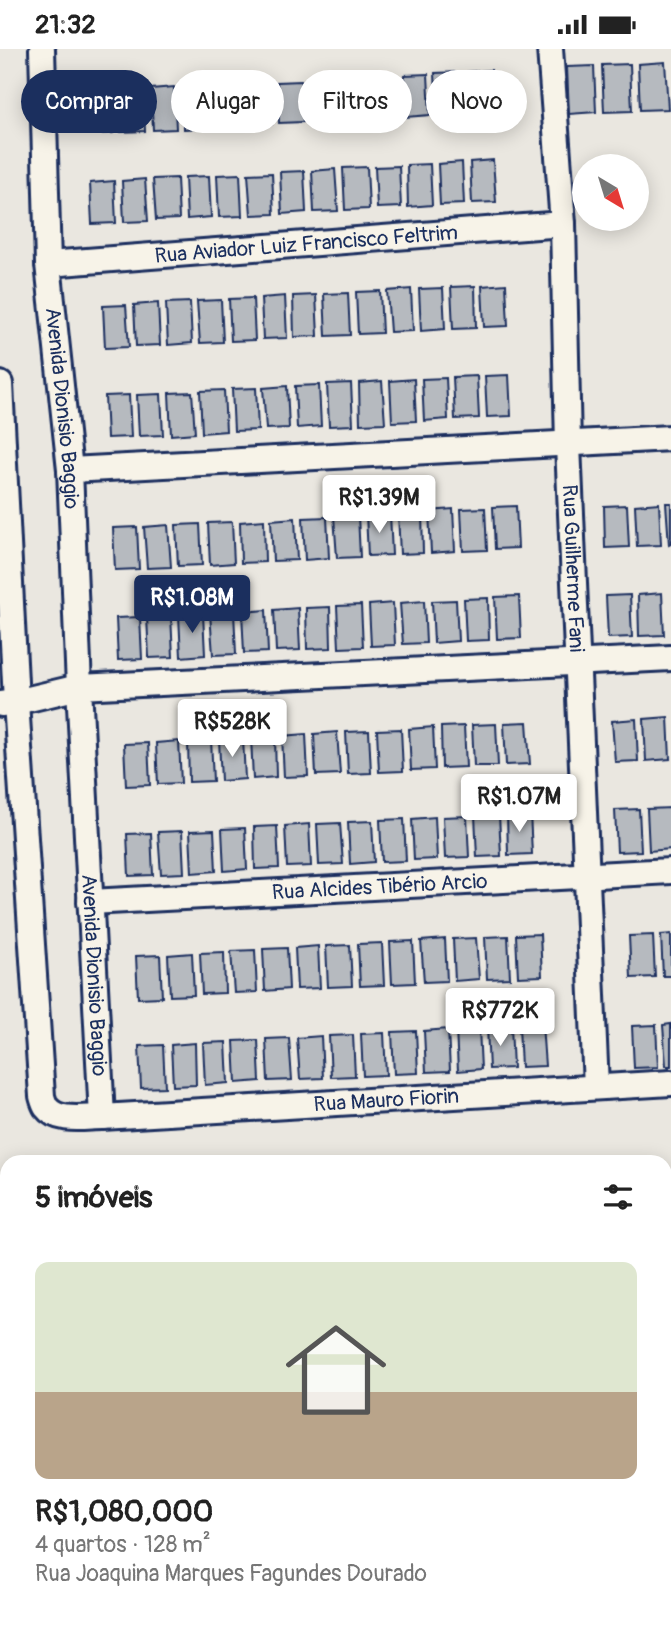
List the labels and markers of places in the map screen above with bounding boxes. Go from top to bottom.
pin: R$1.39M [314,475,444,535]
pin: R$1.08M [127,575,257,635]
pin: R$528K [175,699,289,759]
pin: R$1.07M [454,775,584,834]
pin: R$772K [443,989,557,1048]

